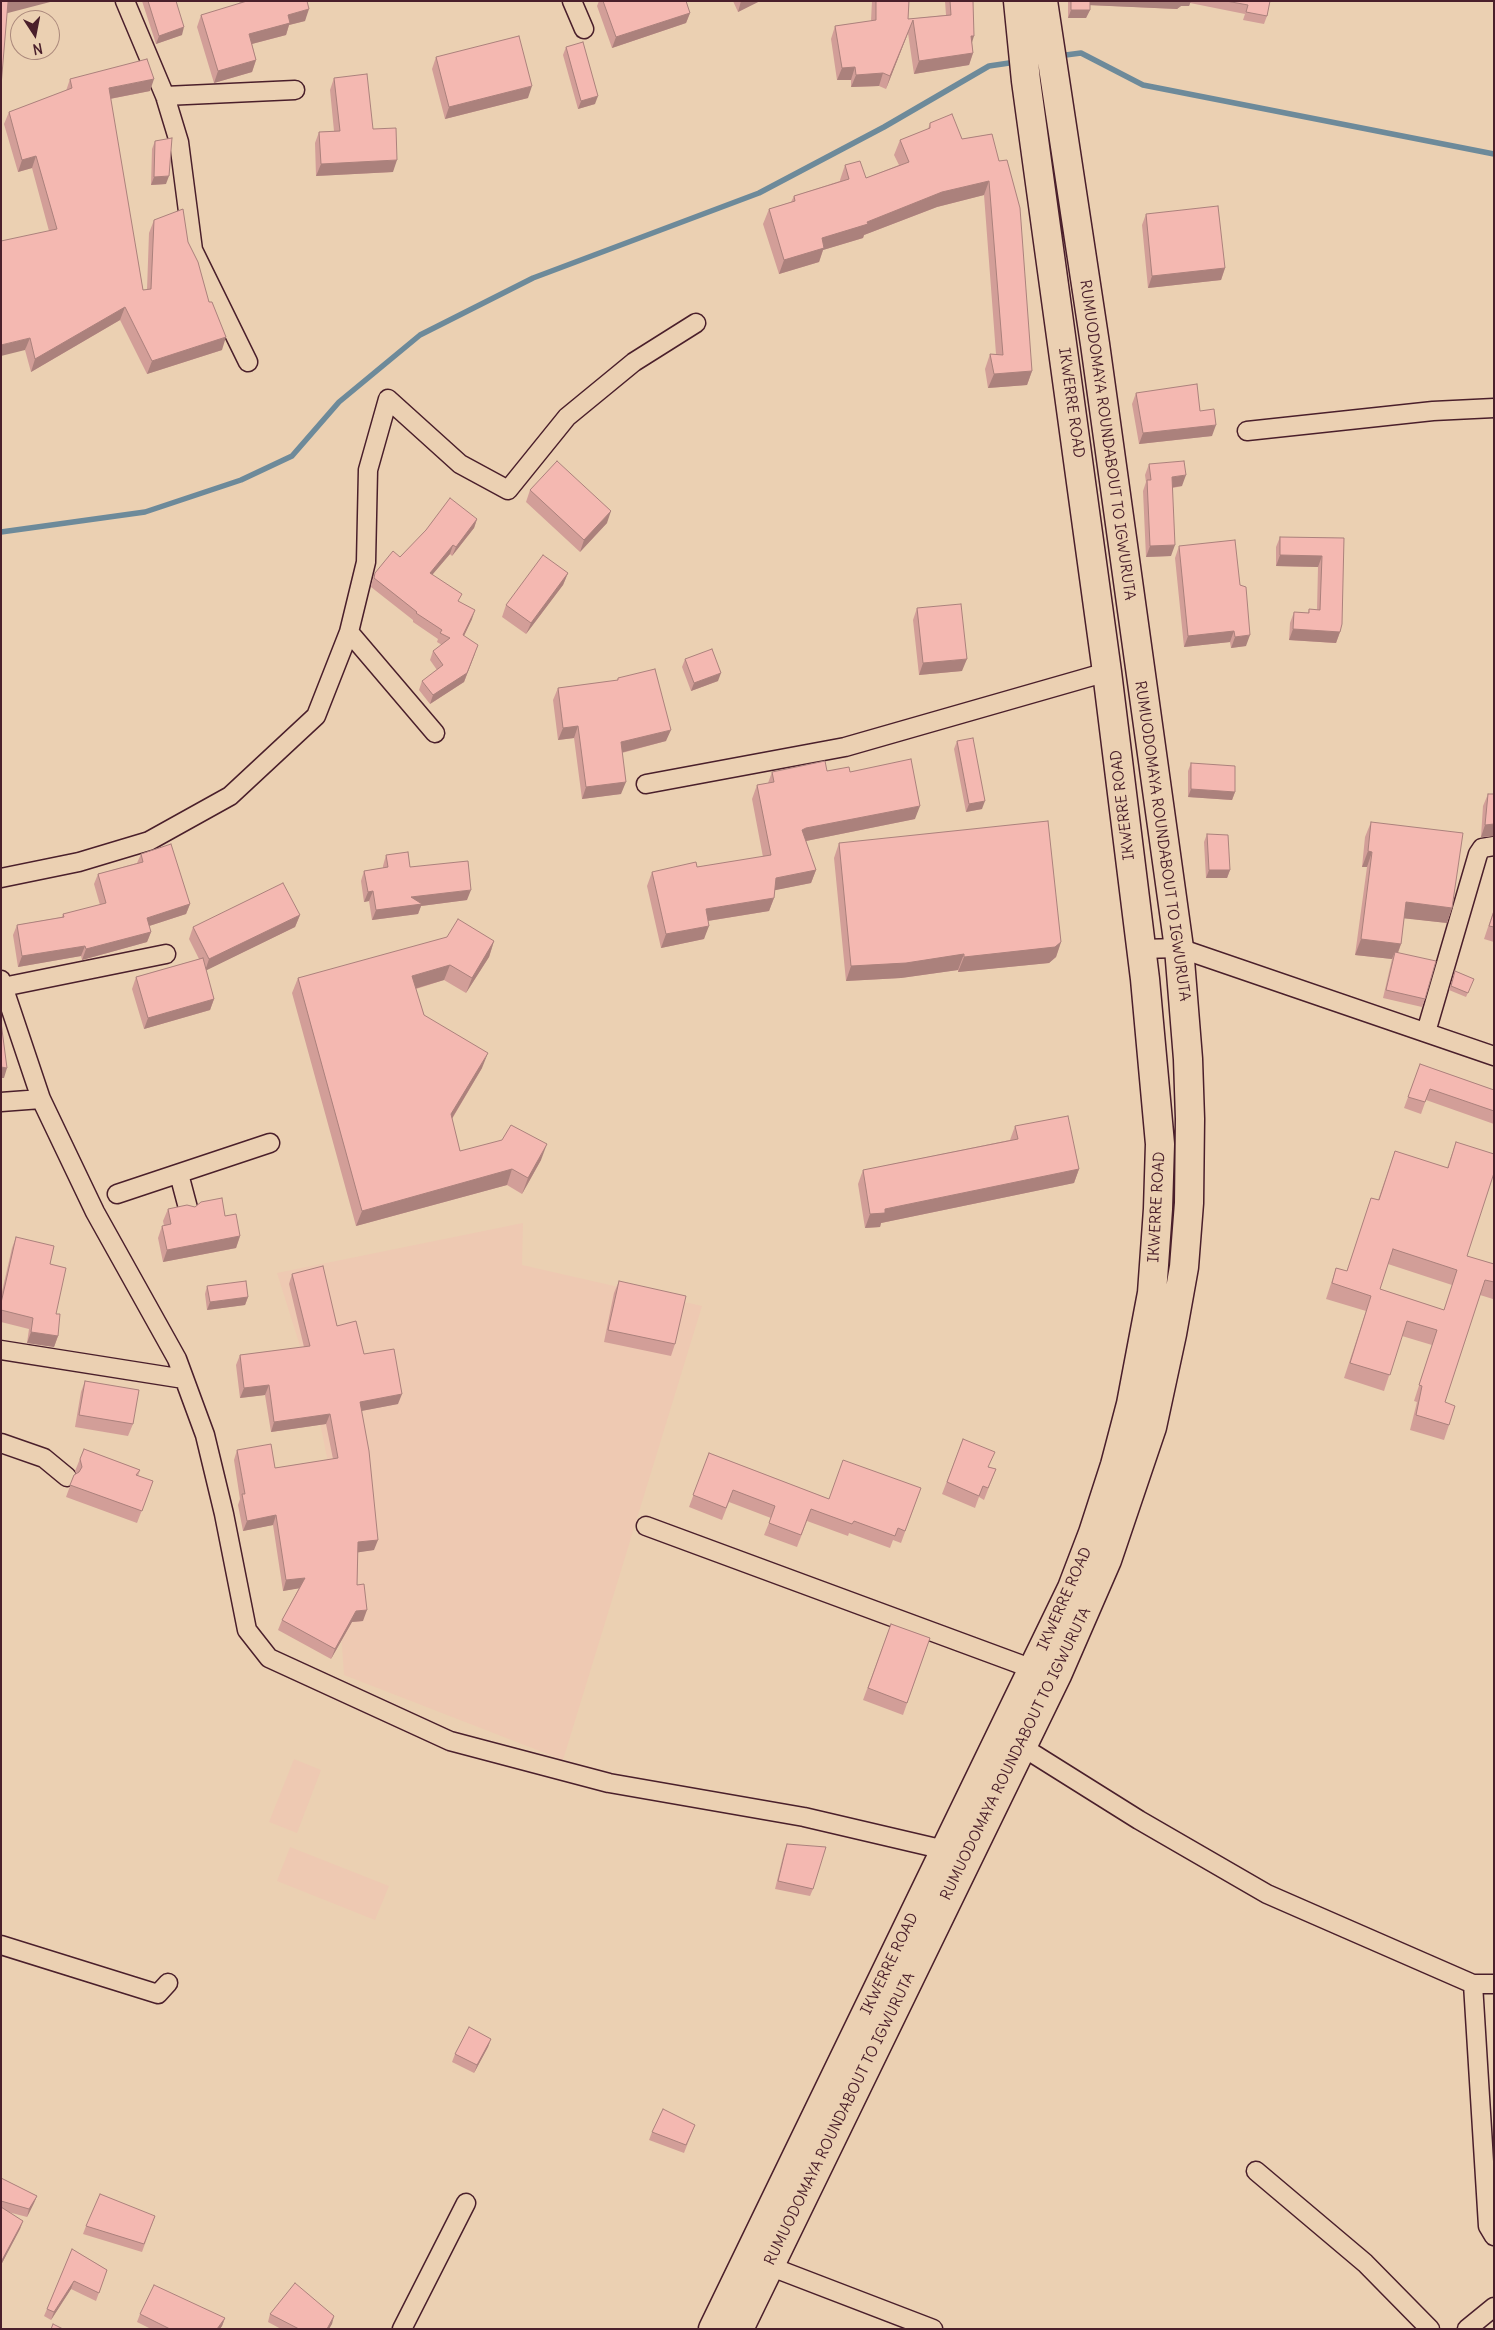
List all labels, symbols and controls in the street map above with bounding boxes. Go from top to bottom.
north arrow [10,10,60,60]
text: N [31,39,44,59]
street label: RUMUODOMAYA ROUNDABOUT TO IGWURUTA [1076,279,1138,601]
street label: IKWERRE ROAD [1054,347,1088,459]
street label: RUMUODOMAYA ROUNDABOUT TO IGWURUTA [1131,680,1193,1002]
street label: IKWERRE ROAD [1107,749,1139,861]
street label: IKWERRE ROAD [1145,1151,1169,1263]
street label: IKWERRE ROAD [1034,1545,1096,1653]
street label: RUMUODOMAYA ROUNDABOUT TO IGWURUTA [937,1605,1095,1903]
street label: IKWERRE ROAD [858,1910,922,2018]
street label: RUMUODOMAYA ROUNDABOUT TO IGWURUTA [761,1970,919,2268]

